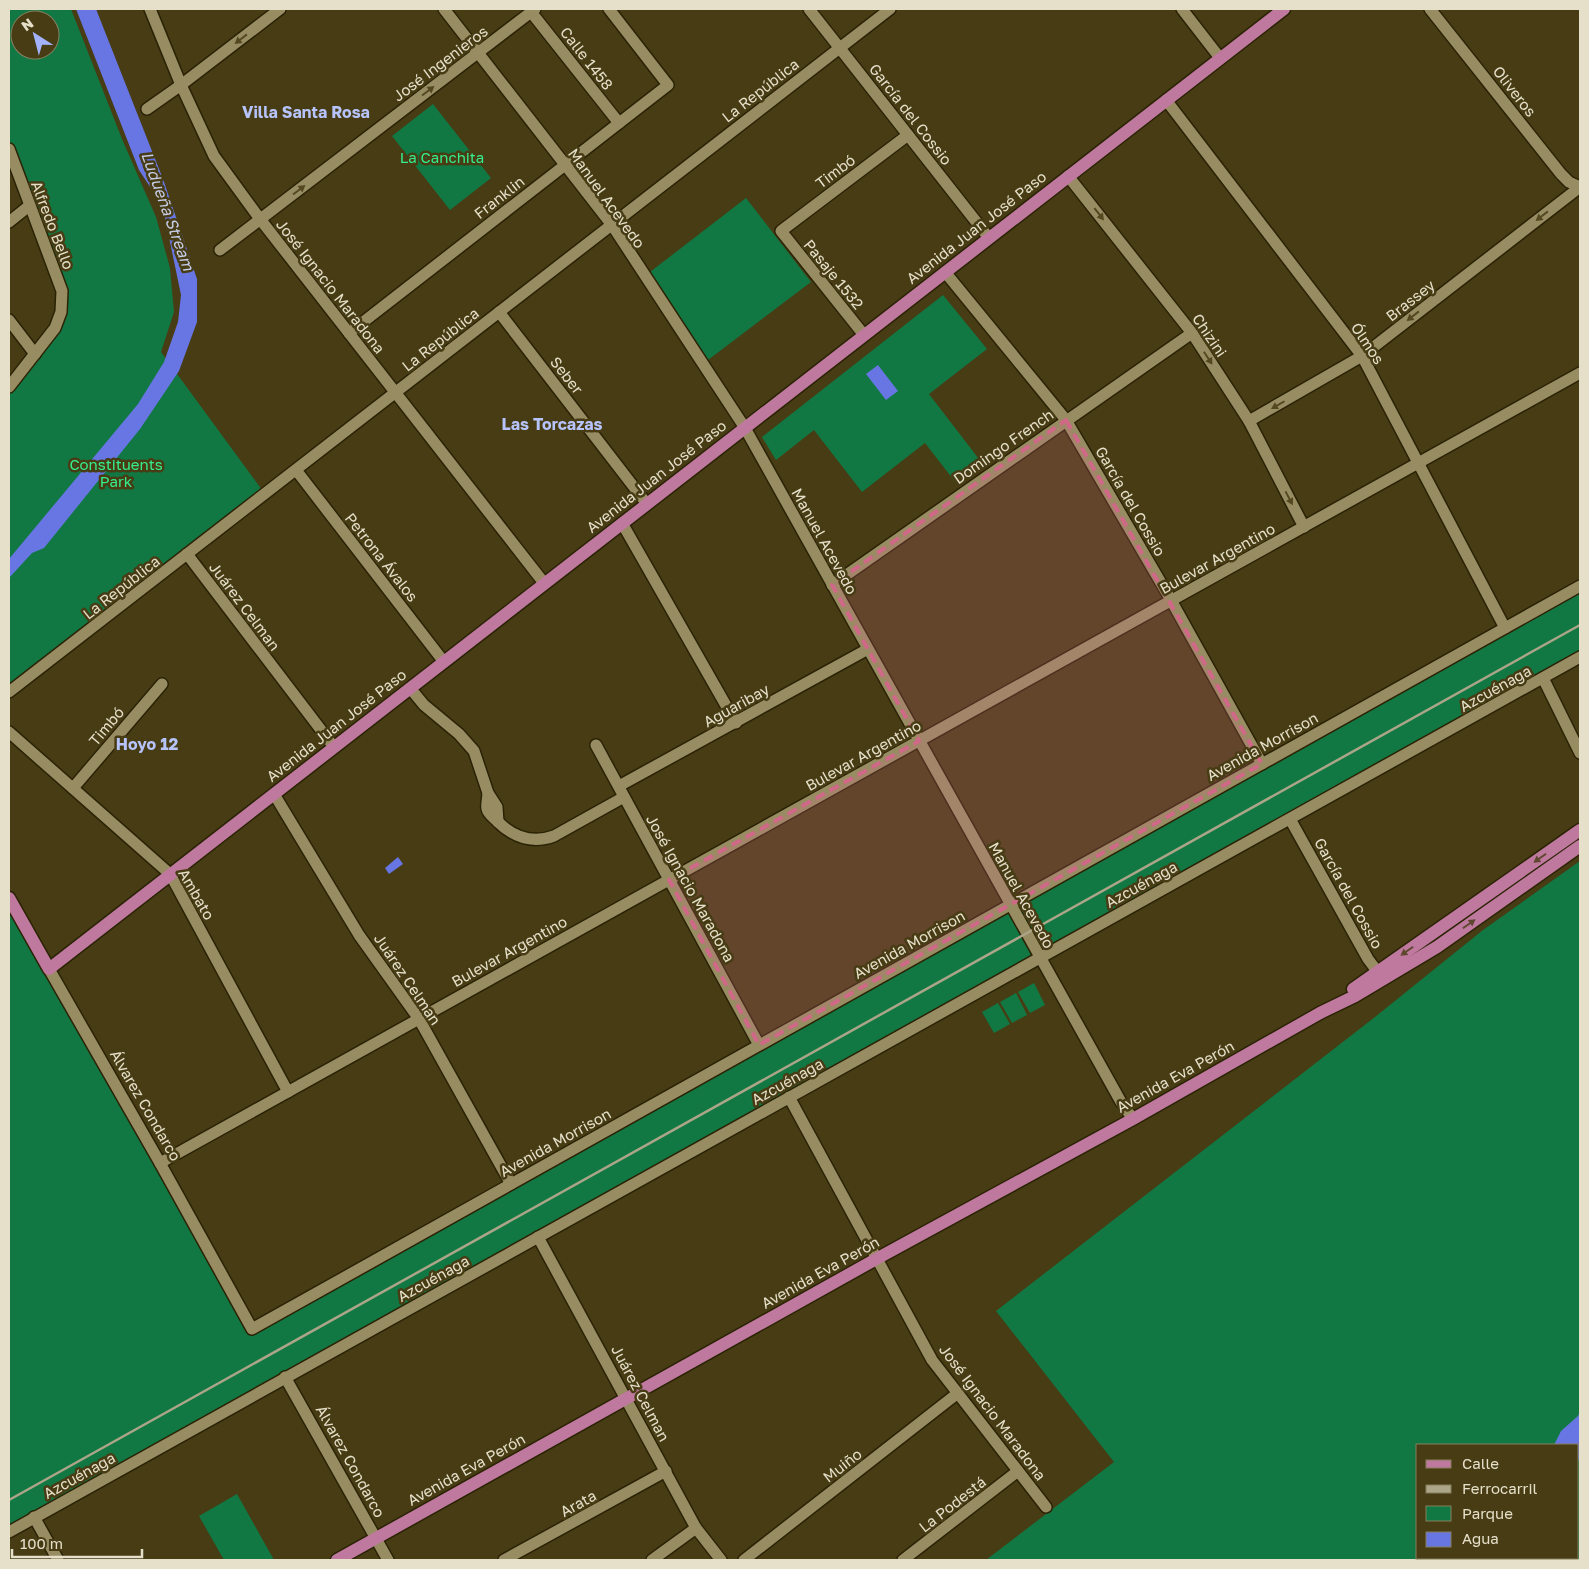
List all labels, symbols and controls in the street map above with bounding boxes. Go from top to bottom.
north arrow [10,10,60,60]
text: N [18,14,36,34]
street label: José Ingenieros [389,21,491,105]
street label: Calle 1458 [557,23,617,93]
one-way arrow [235,33,248,44]
street label: La República [718,54,802,126]
street label: García del Cossio [866,60,956,168]
street label: Oliveros [1490,62,1540,120]
one-way arrow [421,86,434,97]
district label: Villa Santa Rosa [242,102,370,122]
street label: Manuel Acevedo [565,145,649,251]
park label: La Canchita [400,148,484,166]
water label: Ludueña Stream [137,149,199,274]
street label: Timbó [812,150,858,192]
street label: Avenida Juan José Paso [903,167,1049,287]
street label: Franklin [470,172,528,222]
street label: Alfredo Bello [28,178,78,272]
one-way arrow [292,185,306,195]
one-way arrow [1093,207,1104,220]
one-way arrow [1536,211,1549,222]
street label: José Ignacio Maradona [273,215,389,357]
street label: Pasaje 1532 [800,236,868,312]
street label: Brassey [1382,275,1438,325]
street label: La República [398,303,482,375]
street label: Chizini [1189,310,1231,360]
one-way arrow [1406,311,1420,321]
street label: Ólmos [1348,319,1388,367]
one-way arrow [1203,351,1212,364]
street label: Seber [547,353,587,397]
one-way arrow [1271,400,1284,409]
street label: Domingo French [950,405,1056,487]
district label: Las Torcazas [501,414,603,434]
street label: Avenida Juan José Paso [583,416,729,536]
street label: García del Cossio [1092,443,1170,559]
park label: Constituents Park [69,455,163,490]
street label: Manuel Acevedo [788,485,862,597]
one-way arrow [1285,491,1293,505]
street label: Petrona Ávalos [342,509,422,605]
street label: Bulevar Argentino [1156,519,1278,597]
street label: La República [79,551,163,623]
street label: Juárez Celman [206,558,284,654]
street label: Azcuénaga [1456,661,1534,715]
street label: Avenida Juan José Paso [263,665,409,785]
street label: Aguaribay [700,679,773,730]
street label: Timbó [85,703,127,749]
street label: Avenida Morrison [1203,708,1321,784]
street label: Bulevar Argentino [802,716,924,794]
district label: Hoyo 12 [116,734,178,754]
street label: José Ignacio Maradona [643,811,739,965]
street label: García del Cossio [1311,835,1387,951]
street label: Manuel Acevedo [985,839,1059,951]
one-way arrow [1533,853,1547,863]
street label: Azcuénaga [1102,857,1180,911]
street label: Ambato [175,865,219,923]
street label: Avenida Morrison [850,906,968,982]
street label: Bulevar Argentino [448,912,570,990]
one-way arrow [1462,919,1476,929]
street label: Juárez Celman [371,930,445,1028]
one-way arrow [1400,946,1414,956]
street label: Avenida Eva Perón [1113,1036,1237,1116]
street label: Álvarez Condarco [107,1046,185,1164]
street label: Azcuénaga [748,1054,826,1108]
street label: Avenida Morrison [496,1104,614,1180]
street label: Avenida Eva Perón [758,1232,882,1312]
street label: Azcuénaga [394,1251,472,1305]
street label: José Ignacio Maradona [936,1340,1050,1484]
street label: Juárez Celman [608,1342,674,1444]
street label: Álvarez Condarco [313,1402,389,1520]
street label: Avenida Eva Perón [404,1429,528,1509]
street label: Muiño [819,1444,865,1486]
legend [1416,1444,1579,1559]
street label: Azcuénaga [40,1448,118,1502]
text: Calle [1462,1454,1499,1472]
street label: La Podestá [915,1472,989,1536]
text: Ferrocarril [1462,1479,1537,1497]
street label: Arata [557,1486,599,1520]
text: Parque [1462,1504,1513,1522]
scale bar [12,1526,142,1558]
text: Agua [1462,1529,1499,1547]
text: 100 m [20,1534,63,1552]

